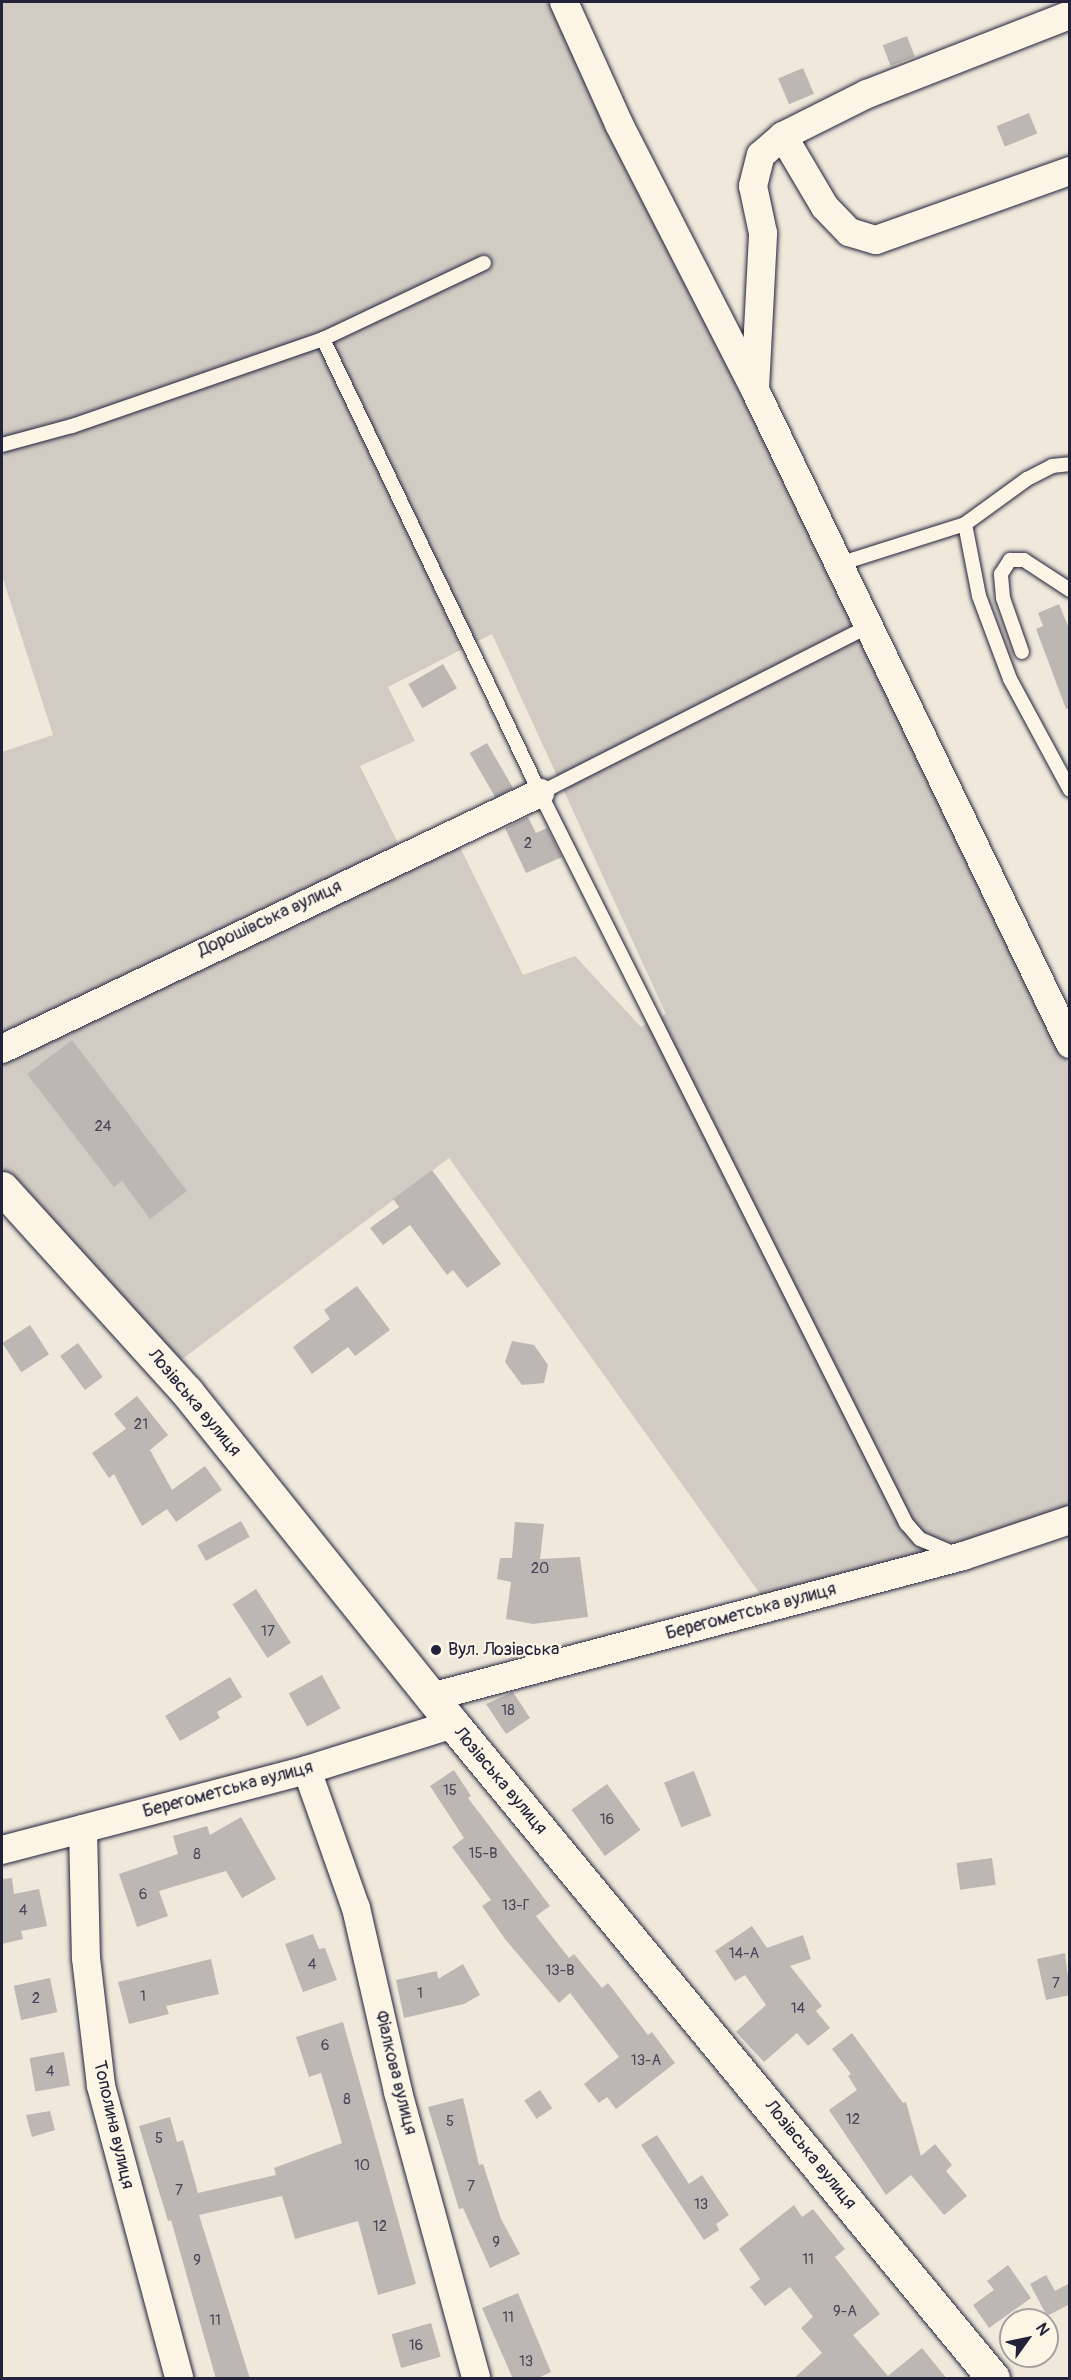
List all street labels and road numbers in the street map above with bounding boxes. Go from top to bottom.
street label: Дорошівська вулиця [195,876,345,962]
street label: Лозівська вулиця [143,1345,245,1461]
street label: Берегометська вулиця [664,1579,838,1645]
street label: Лозівська вулиця [449,1723,551,1839]
street label: Берегометська вулиця [141,1757,315,1823]
street label: Фіалкова вулиця [369,2009,421,2137]
street label: Тополина вулиця [88,2059,138,2191]
street label: Лозівська вулиця [759,2096,861,2214]

